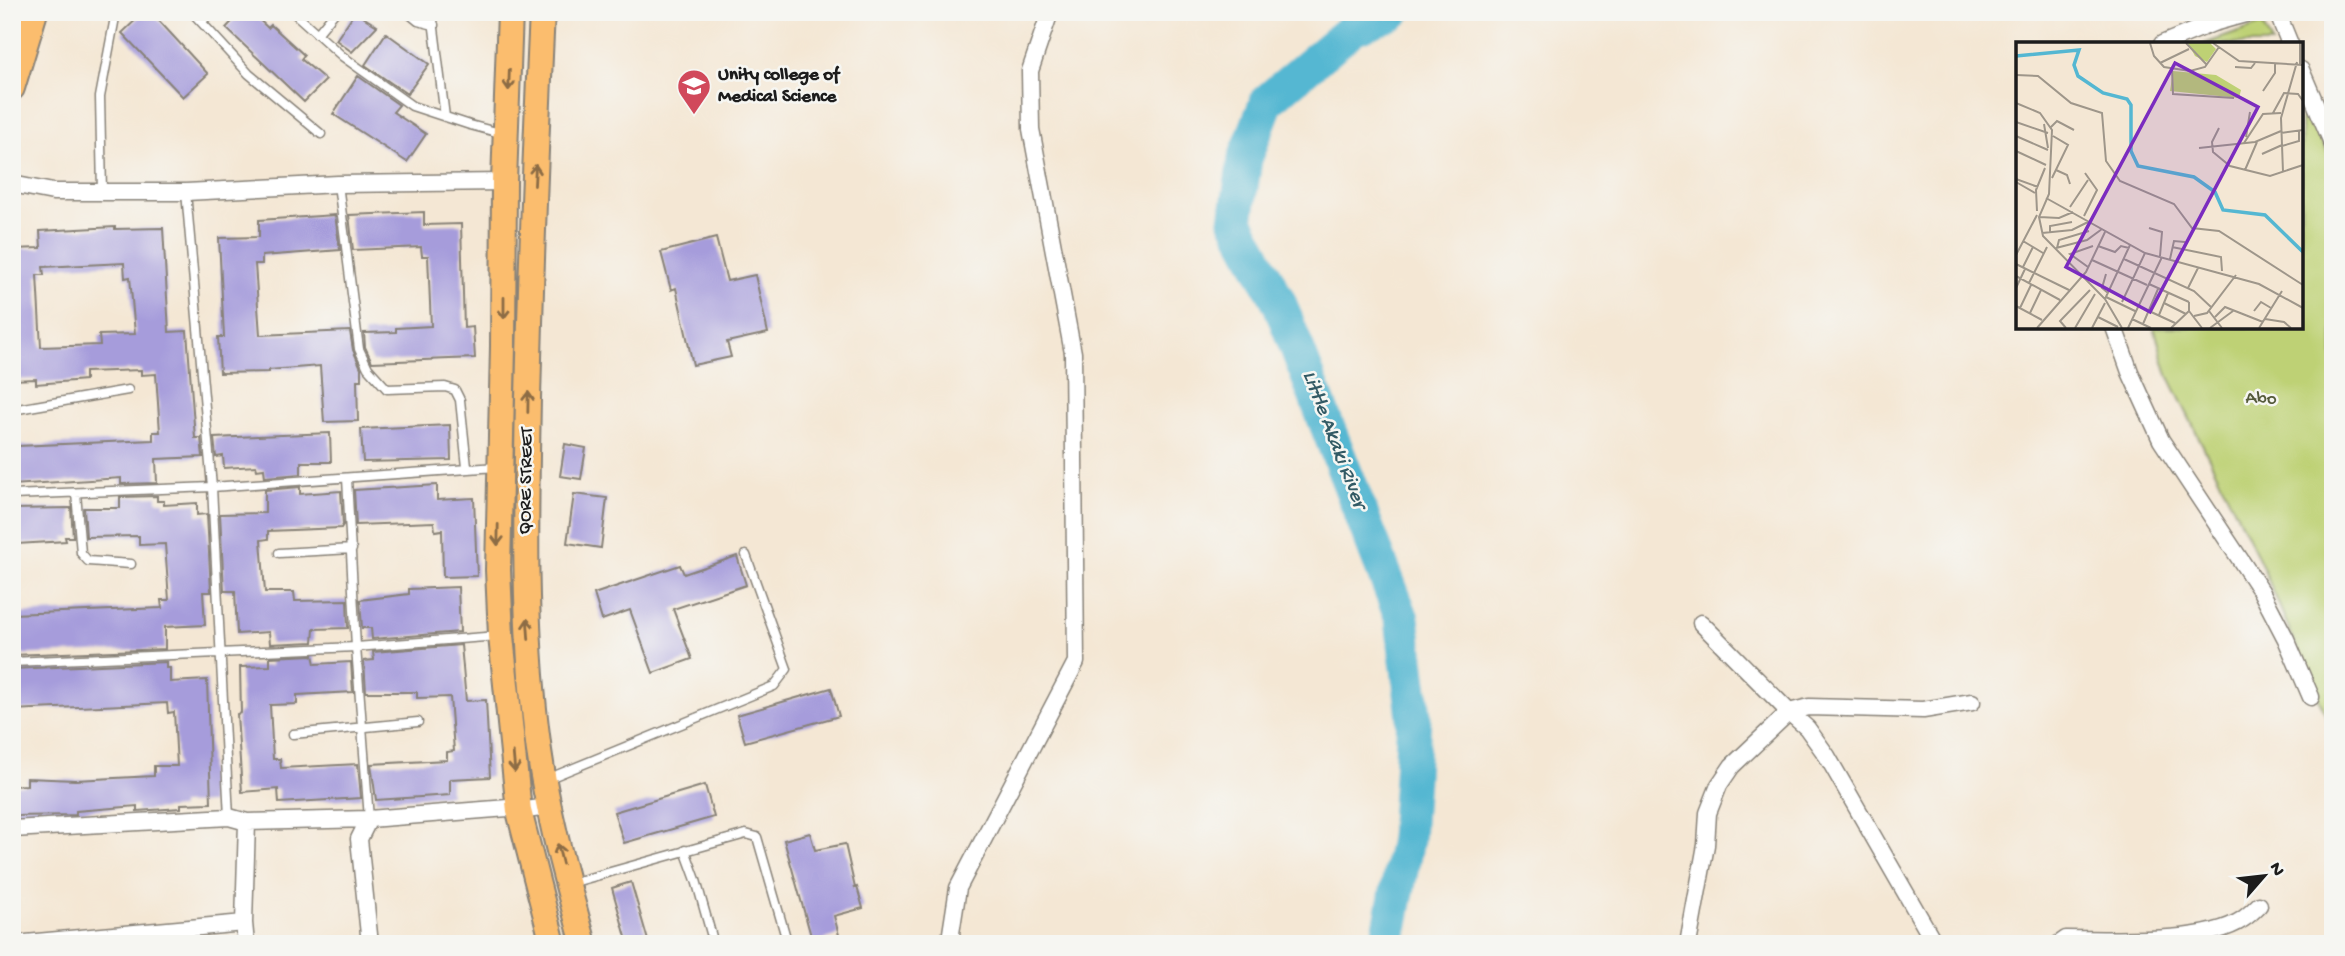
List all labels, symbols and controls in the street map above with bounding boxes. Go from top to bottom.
inset map [2016,42,2303,329]
place label: Unity college of Medical Science [718,64,841,109]
school or university icon: Unity college of Medical Science [675,67,713,116]
one-way arrow [502,69,515,92]
one-way arrow [528,163,541,186]
one-way arrow [497,296,511,319]
water label: Little Akaki River [1295,368,1372,517]
park label: Abo [2245,388,2277,411]
one-way arrow [522,391,535,414]
street label: QORE STREET [515,426,539,535]
one-way arrow [492,524,505,547]
one-way arrow [522,618,535,641]
one-way arrow [508,750,521,773]
north arrow [2230,841,2300,911]
one-way arrow [553,843,566,866]
text: N [2263,859,2289,881]

